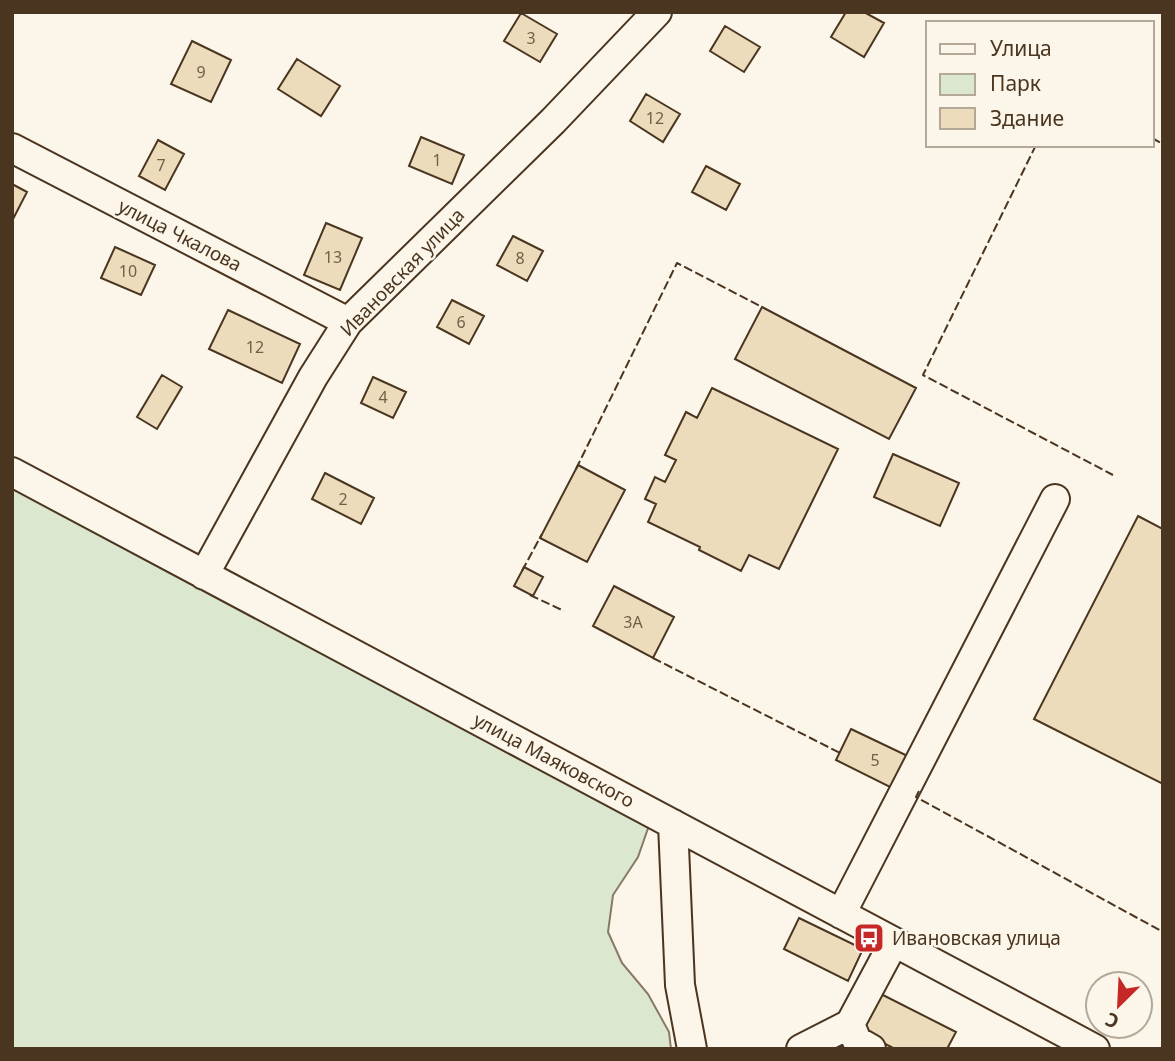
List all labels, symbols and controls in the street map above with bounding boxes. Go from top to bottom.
legend [926,21,1154,147]
house number: 3 [526,27,536,49]
text: Улица [990,34,1052,62]
house number: 9 [196,61,206,83]
text: Парк [990,69,1041,97]
text: Здание [990,104,1064,132]
house number: 12 [646,107,664,129]
house number: 1 [432,149,442,171]
house number: 7 [156,154,166,176]
street label: улица Чкалова [114,193,246,277]
street label: Ивановская улица [334,202,470,342]
house number: 13 [324,246,342,268]
house number: 8 [515,247,525,269]
house number: 10 [119,260,137,282]
house number: 6 [456,311,466,333]
house number: 12 [246,336,264,358]
house number: 4 [378,386,388,408]
house number: 2 [338,488,348,510]
house number: 3А [623,611,643,633]
street label: улица Маяковского [469,706,639,814]
house number: 5 [870,749,880,771]
bus stop icon: Ивановская улица [852,921,886,955]
place label: Ивановская улица [892,925,1061,951]
north arrow [1084,970,1154,1040]
text: С [1101,1006,1123,1035]

